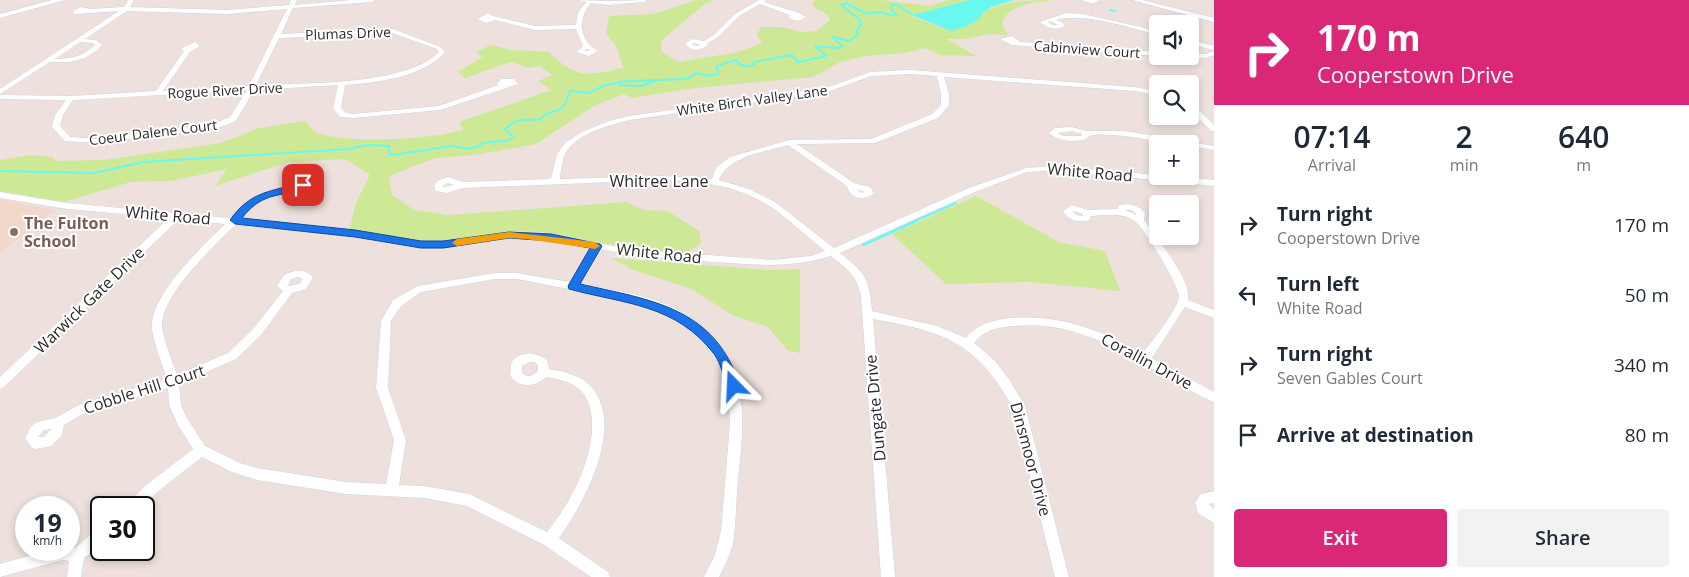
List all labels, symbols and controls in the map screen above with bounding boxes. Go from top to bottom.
text: 170 m [1317,14,1421,61]
map controls [1149,15,1199,245]
button: sound [1149,15,1199,65]
icon: right [1234,20,1299,85]
street label: Plumas Drive [305,22,391,44]
street label: Cabinview Court [1033,36,1141,62]
text: Cooperstown Drive [1317,59,1514,89]
button: search [1149,75,1199,125]
street label: Rogue River Drive [167,77,283,103]
street label: White Birch Valley Lane [675,80,829,120]
street label: Coeur Dalene Court [88,115,218,149]
text: 07:14 [1294,116,1370,157]
text: 2 [1456,116,1473,157]
text: 640 [1558,116,1609,157]
button: + [1149,135,1199,185]
text: Arrival [1308,154,1356,176]
text: min [1450,154,1479,176]
text: m [1576,154,1591,176]
street label: White Road [1046,157,1134,187]
pin [282,164,324,206]
street label: Whitree Lane [609,170,709,192]
icon: arrive [289,171,317,199]
button: − [1149,195,1199,245]
street label: White Road [124,200,212,230]
text: Turn right [1277,201,1372,227]
icon: right [1234,211,1262,239]
place label: The Fulton School [24,212,109,252]
text: 170 m [1614,212,1669,238]
marker: The Fulton School [8,226,20,238]
text: Cooperstown Drive [1277,227,1420,249]
street label: White Road [615,238,703,268]
street label: Warwick Gate Drive [29,242,149,358]
text: Turn left [1277,271,1359,297]
icon: left [1234,281,1262,309]
text: 50 m [1625,282,1669,308]
text: White Road [1277,297,1363,319]
street label: Corallin Drive [1098,328,1196,394]
text: Turn right [1277,341,1372,367]
icon: right [1234,351,1262,379]
text: 340 m [1614,352,1669,378]
street label: Dungate Drive [859,354,891,462]
street label: Cobble Hill Court [81,359,208,419]
position arrow [707,359,759,411]
text: Seven Gables Court [1277,367,1423,389]
street label: Dinsmoor Drive [1005,400,1057,518]
icon: arrive [1234,421,1262,449]
text: Arrive at destination [1277,422,1474,448]
text: 80 m [1625,422,1669,448]
speed limit sign: 30 [90,496,155,561]
text: 19 [33,505,62,539]
button: Exit [1234,509,1447,567]
button: Share [1457,509,1669,567]
text: km/h [33,532,62,549]

